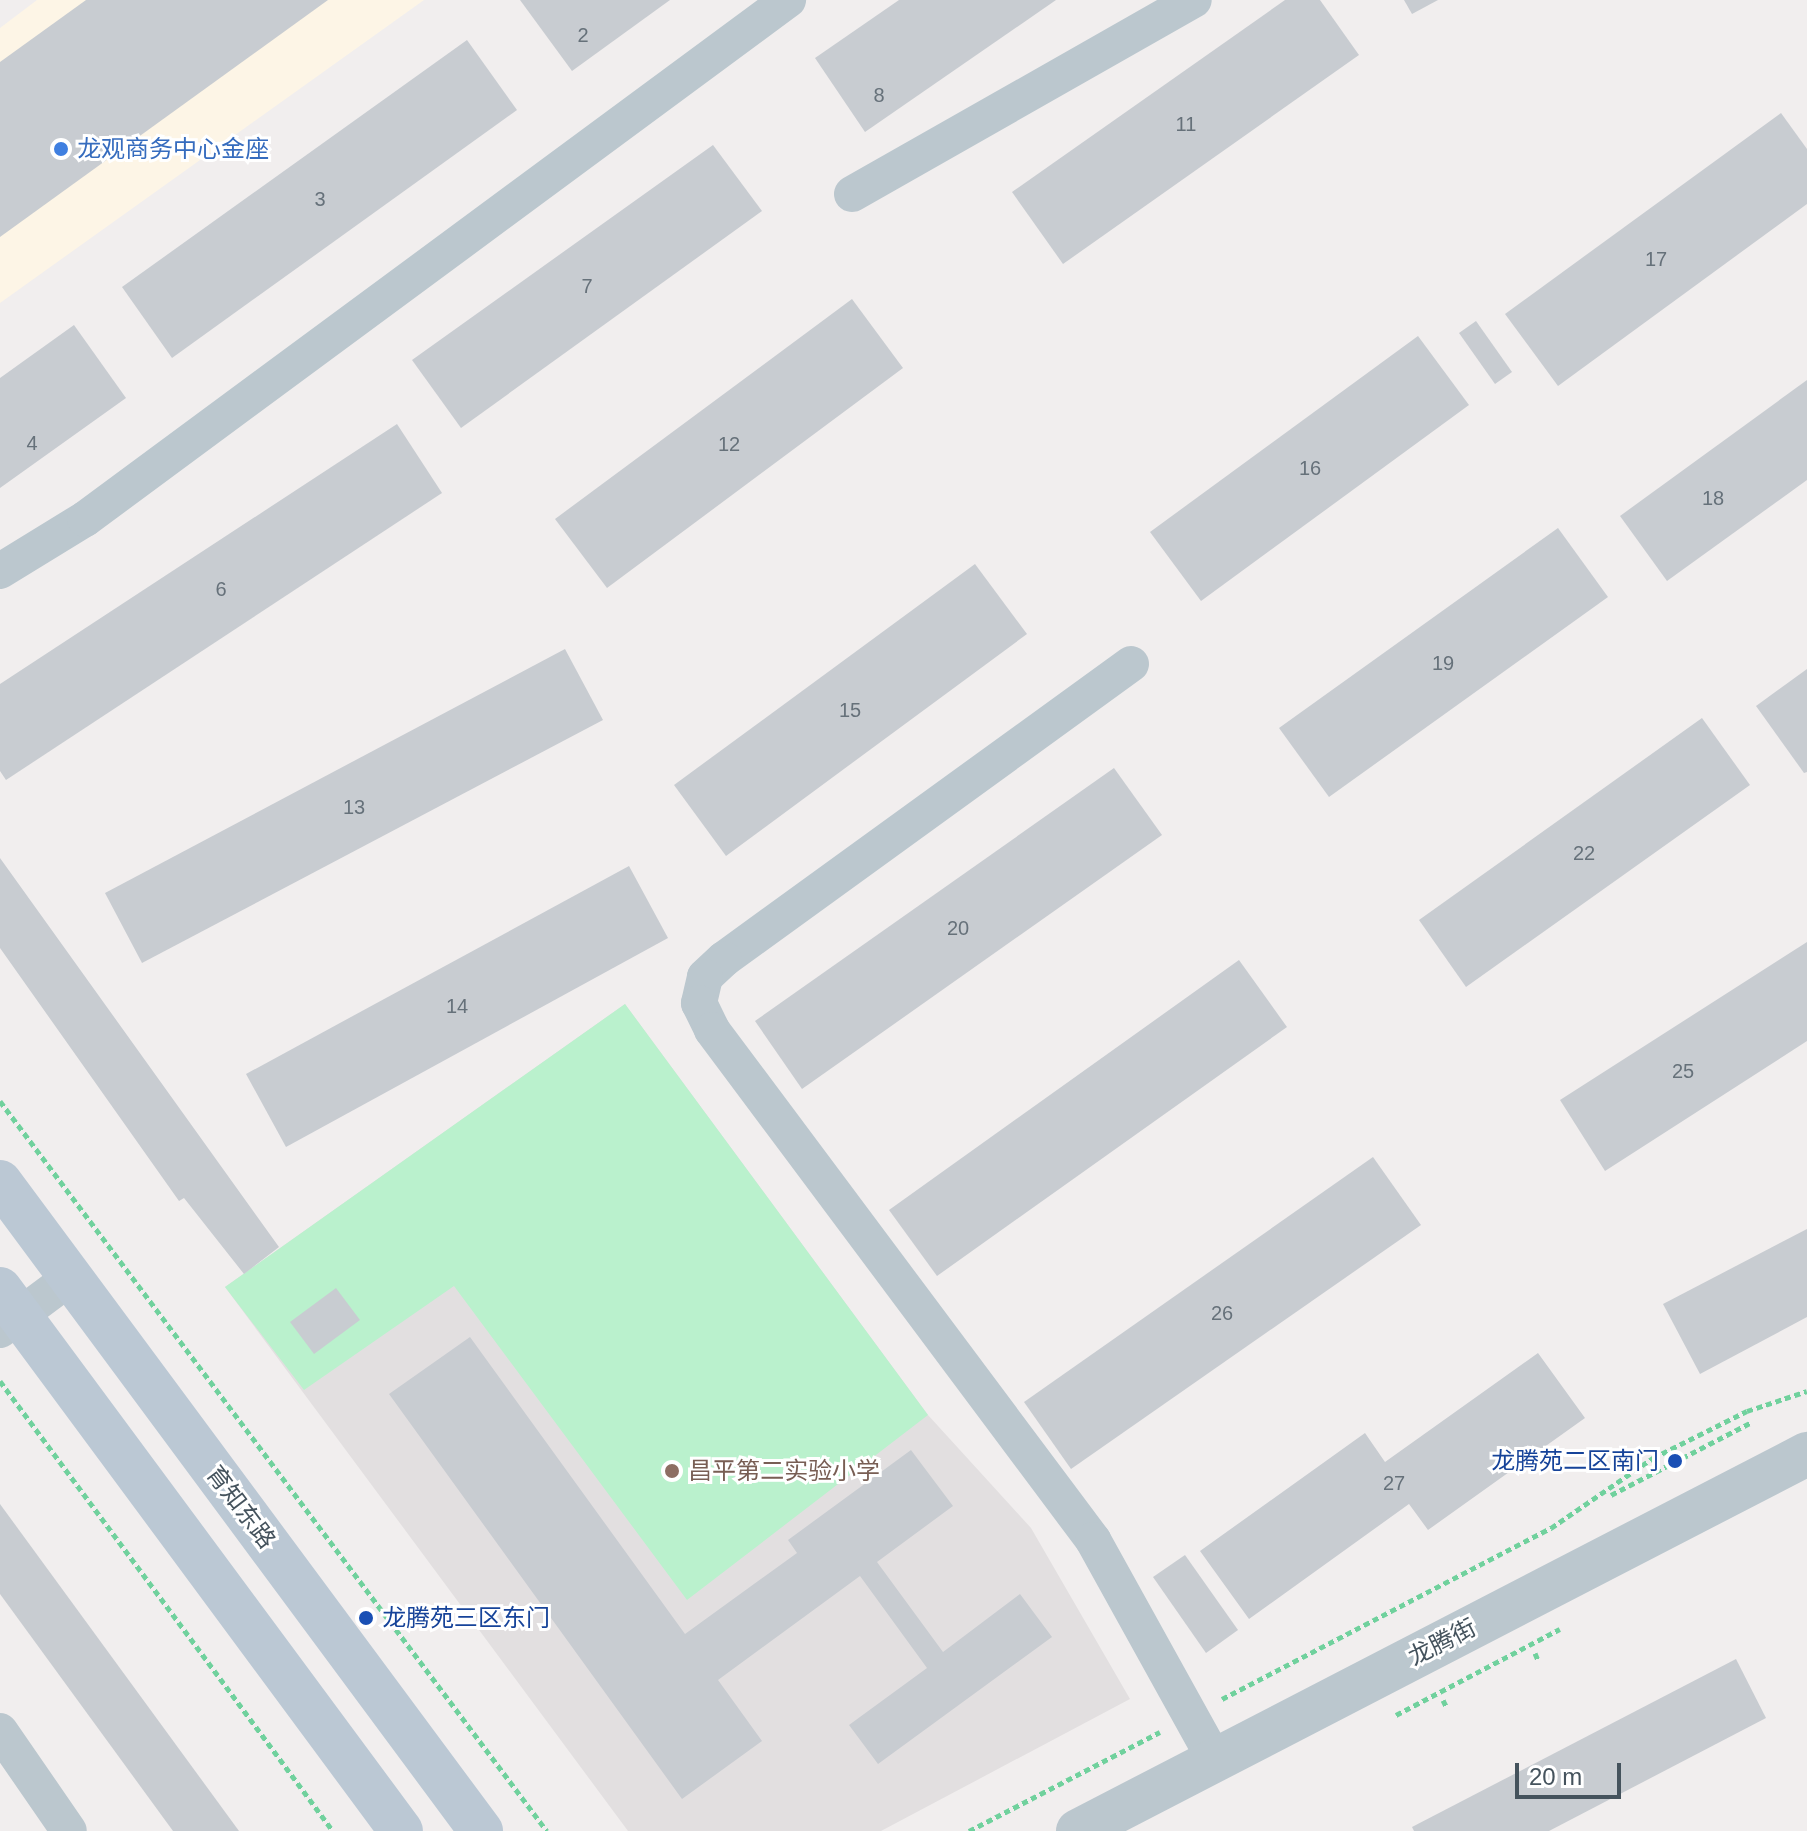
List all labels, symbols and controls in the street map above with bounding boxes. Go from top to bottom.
house number: 2 [577,23,589,47]
house number: 8 [873,83,885,107]
house number: 11 [1176,112,1196,136]
place label: 龙观商务中心金座 [77,135,269,163]
marker: 龙观商务中心金座 [52,140,70,158]
house number: 3 [314,187,326,211]
house number: 17 [1645,247,1667,271]
house number: 7 [581,274,593,298]
house number: 4 [26,431,38,455]
house number: 12 [718,432,740,456]
house number: 16 [1299,456,1321,480]
house number: 18 [1702,486,1724,510]
house number: 6 [215,577,227,601]
house number: 19 [1432,651,1454,675]
house number: 15 [839,698,861,722]
house number: 13 [343,795,365,819]
house number: 22 [1573,841,1595,865]
house number: 20 [947,916,969,940]
house number: 14 [446,994,468,1018]
house number: 25 [1672,1059,1694,1083]
house number: 26 [1211,1301,1233,1325]
place label: 龙腾苑二区南门 [1491,1447,1659,1475]
marker: 龙腾苑二区南门 [1666,1452,1684,1470]
place label: 昌平第二实验小学 [688,1457,880,1485]
street label: 育知东路 [201,1460,281,1554]
marker: 昌平第二实验小学 [663,1462,681,1480]
house number: 27 [1383,1471,1405,1495]
place label: 龙腾苑三区东门 [382,1604,550,1632]
marker: 龙腾苑三区东门 [357,1609,375,1627]
street label: 龙腾街 [1403,1613,1481,1671]
scale bar [1519,1747,1625,1797]
text: 20 m [1529,1763,1582,1790]

